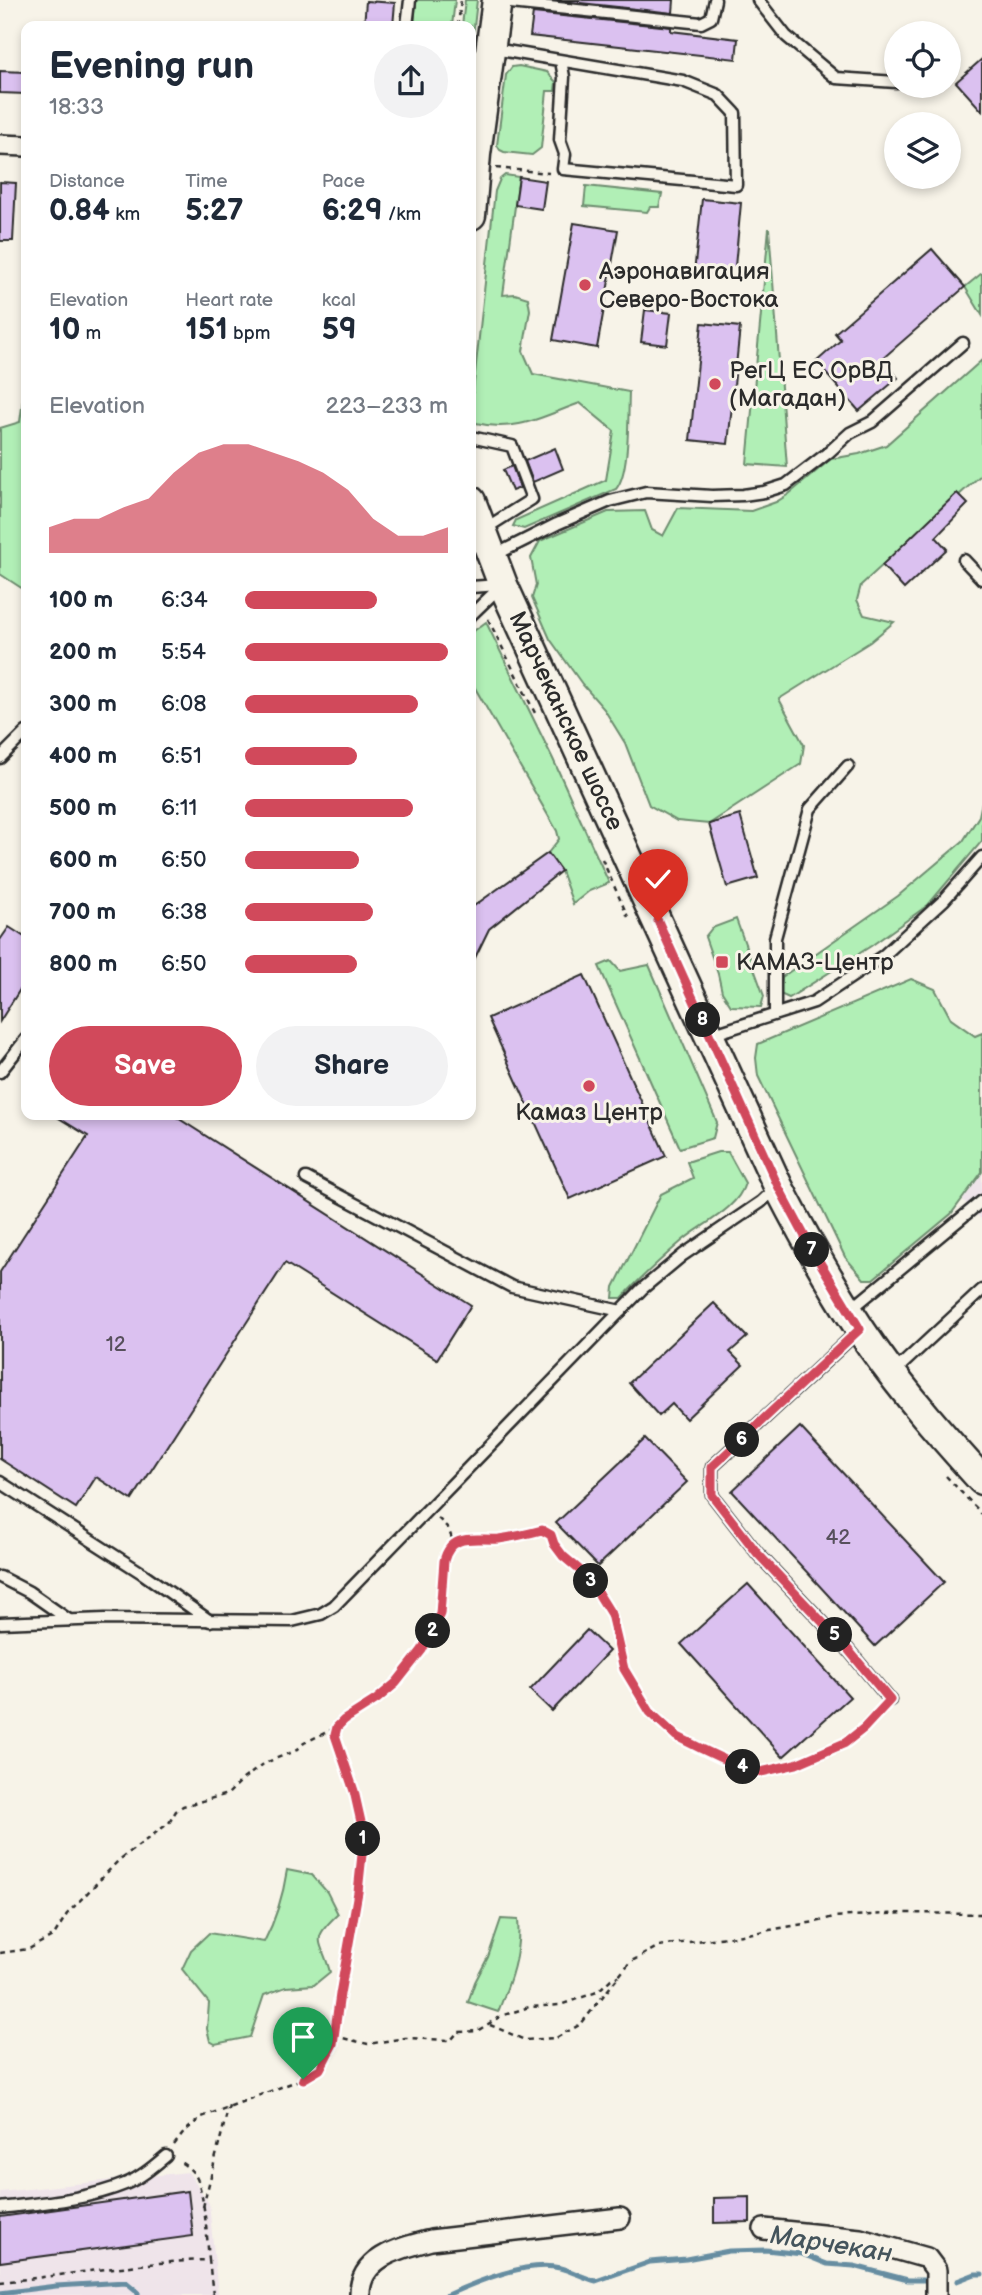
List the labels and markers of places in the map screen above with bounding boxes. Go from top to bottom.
place label: Аэронавигация Северо-Востока [598,257,779,314]
marker: Аэронавигация Северо-Востока [577,277,593,293]
place label: РегЦ ЕС ОрВД (Магадан) [729,356,893,413]
marker: РегЦ ЕС ОрВД (Магадан) [707,376,723,392]
pin [628,849,688,921]
place label: КАМАЗ-Центр [736,948,894,977]
marker: КАМАЗ-Центр [714,954,730,970]
pin: 8 [686,1002,720,1038]
marker: Камаз Центр [581,1078,597,1094]
place label: Камаз Центр [515,1098,663,1127]
pin: 7 [794,1232,830,1268]
pin: 6 [724,1422,760,1458]
pin: 3 [574,1564,608,1598]
pin: 2 [416,1614,450,1648]
pin: 5 [818,1618,852,1652]
pin: 4 [726,1750,760,1784]
pin: 1 [346,1822,380,1856]
pin [273,2007,333,2079]

